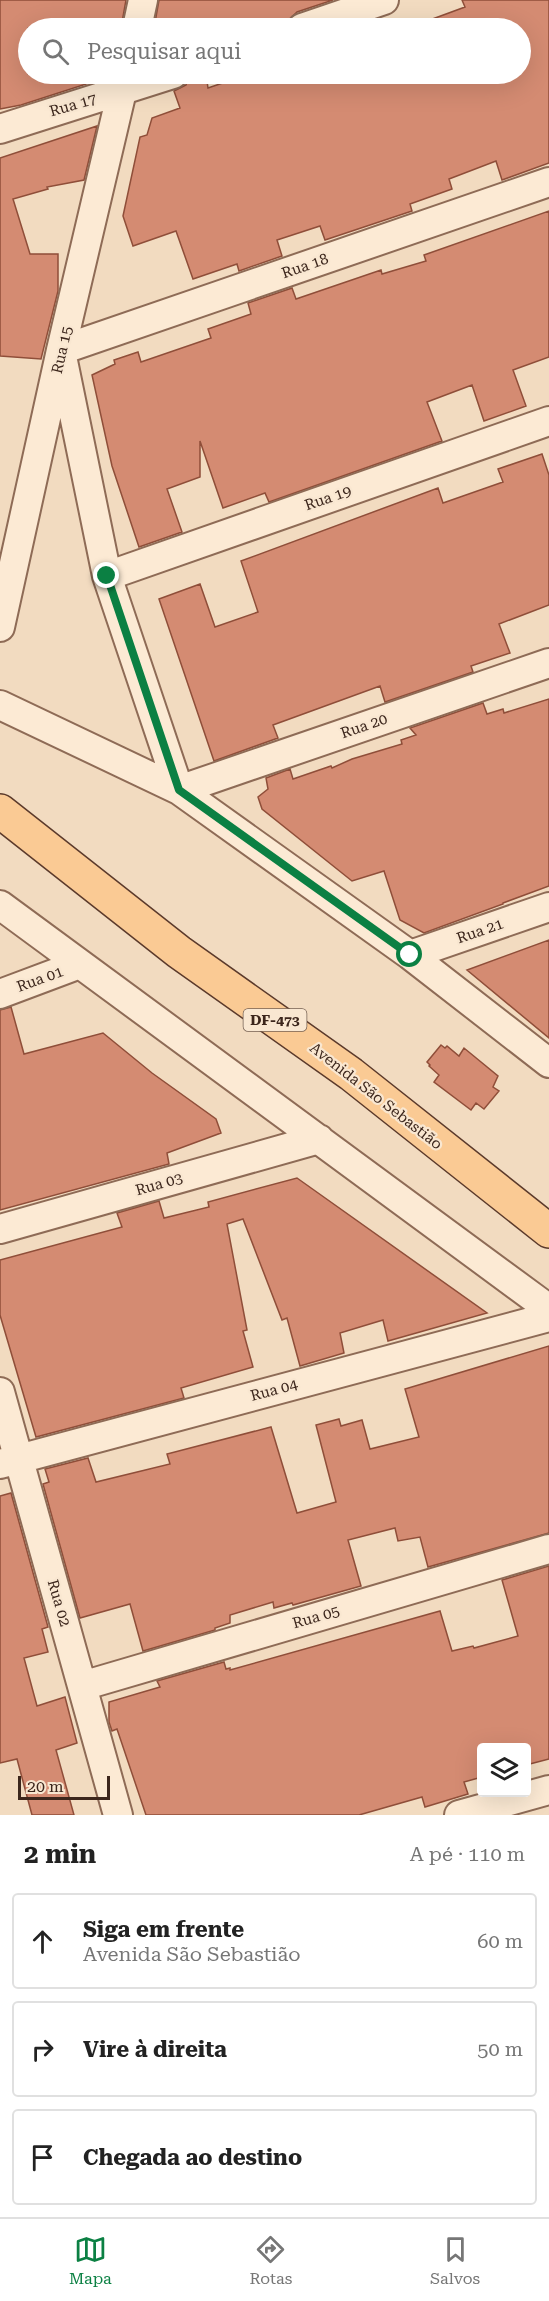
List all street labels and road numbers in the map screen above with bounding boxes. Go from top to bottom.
street label: Rua 17 [47,90,99,120]
street label: Rua 18 [279,250,331,282]
street label: Rua 15 [48,324,76,376]
street label: Rua 19 [302,482,354,514]
street label: Rua 20 [338,710,390,742]
street label: Rua 21 [454,915,506,947]
street label: Rua 01 [14,962,66,996]
road number: DF-473 [244,1009,306,1031]
street label: Avenida São Sebastião [306,1039,446,1153]
street label: Rua 03 [133,1169,185,1199]
street label: Rua 04 [248,1375,300,1405]
street label: Rua 02 [44,1577,74,1629]
street label: Rua 05 [290,1602,342,1632]

